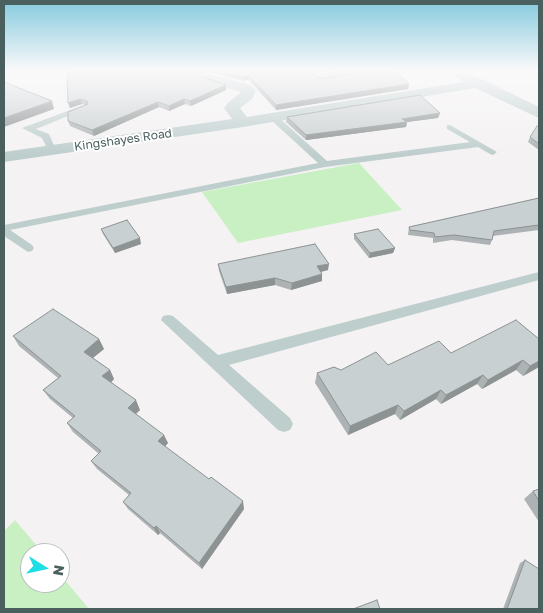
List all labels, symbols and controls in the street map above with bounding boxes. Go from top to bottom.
street label: Kingshayes Road [73,126,173,154]
north arrow [20,543,70,593]
text: N [50,564,69,577]

